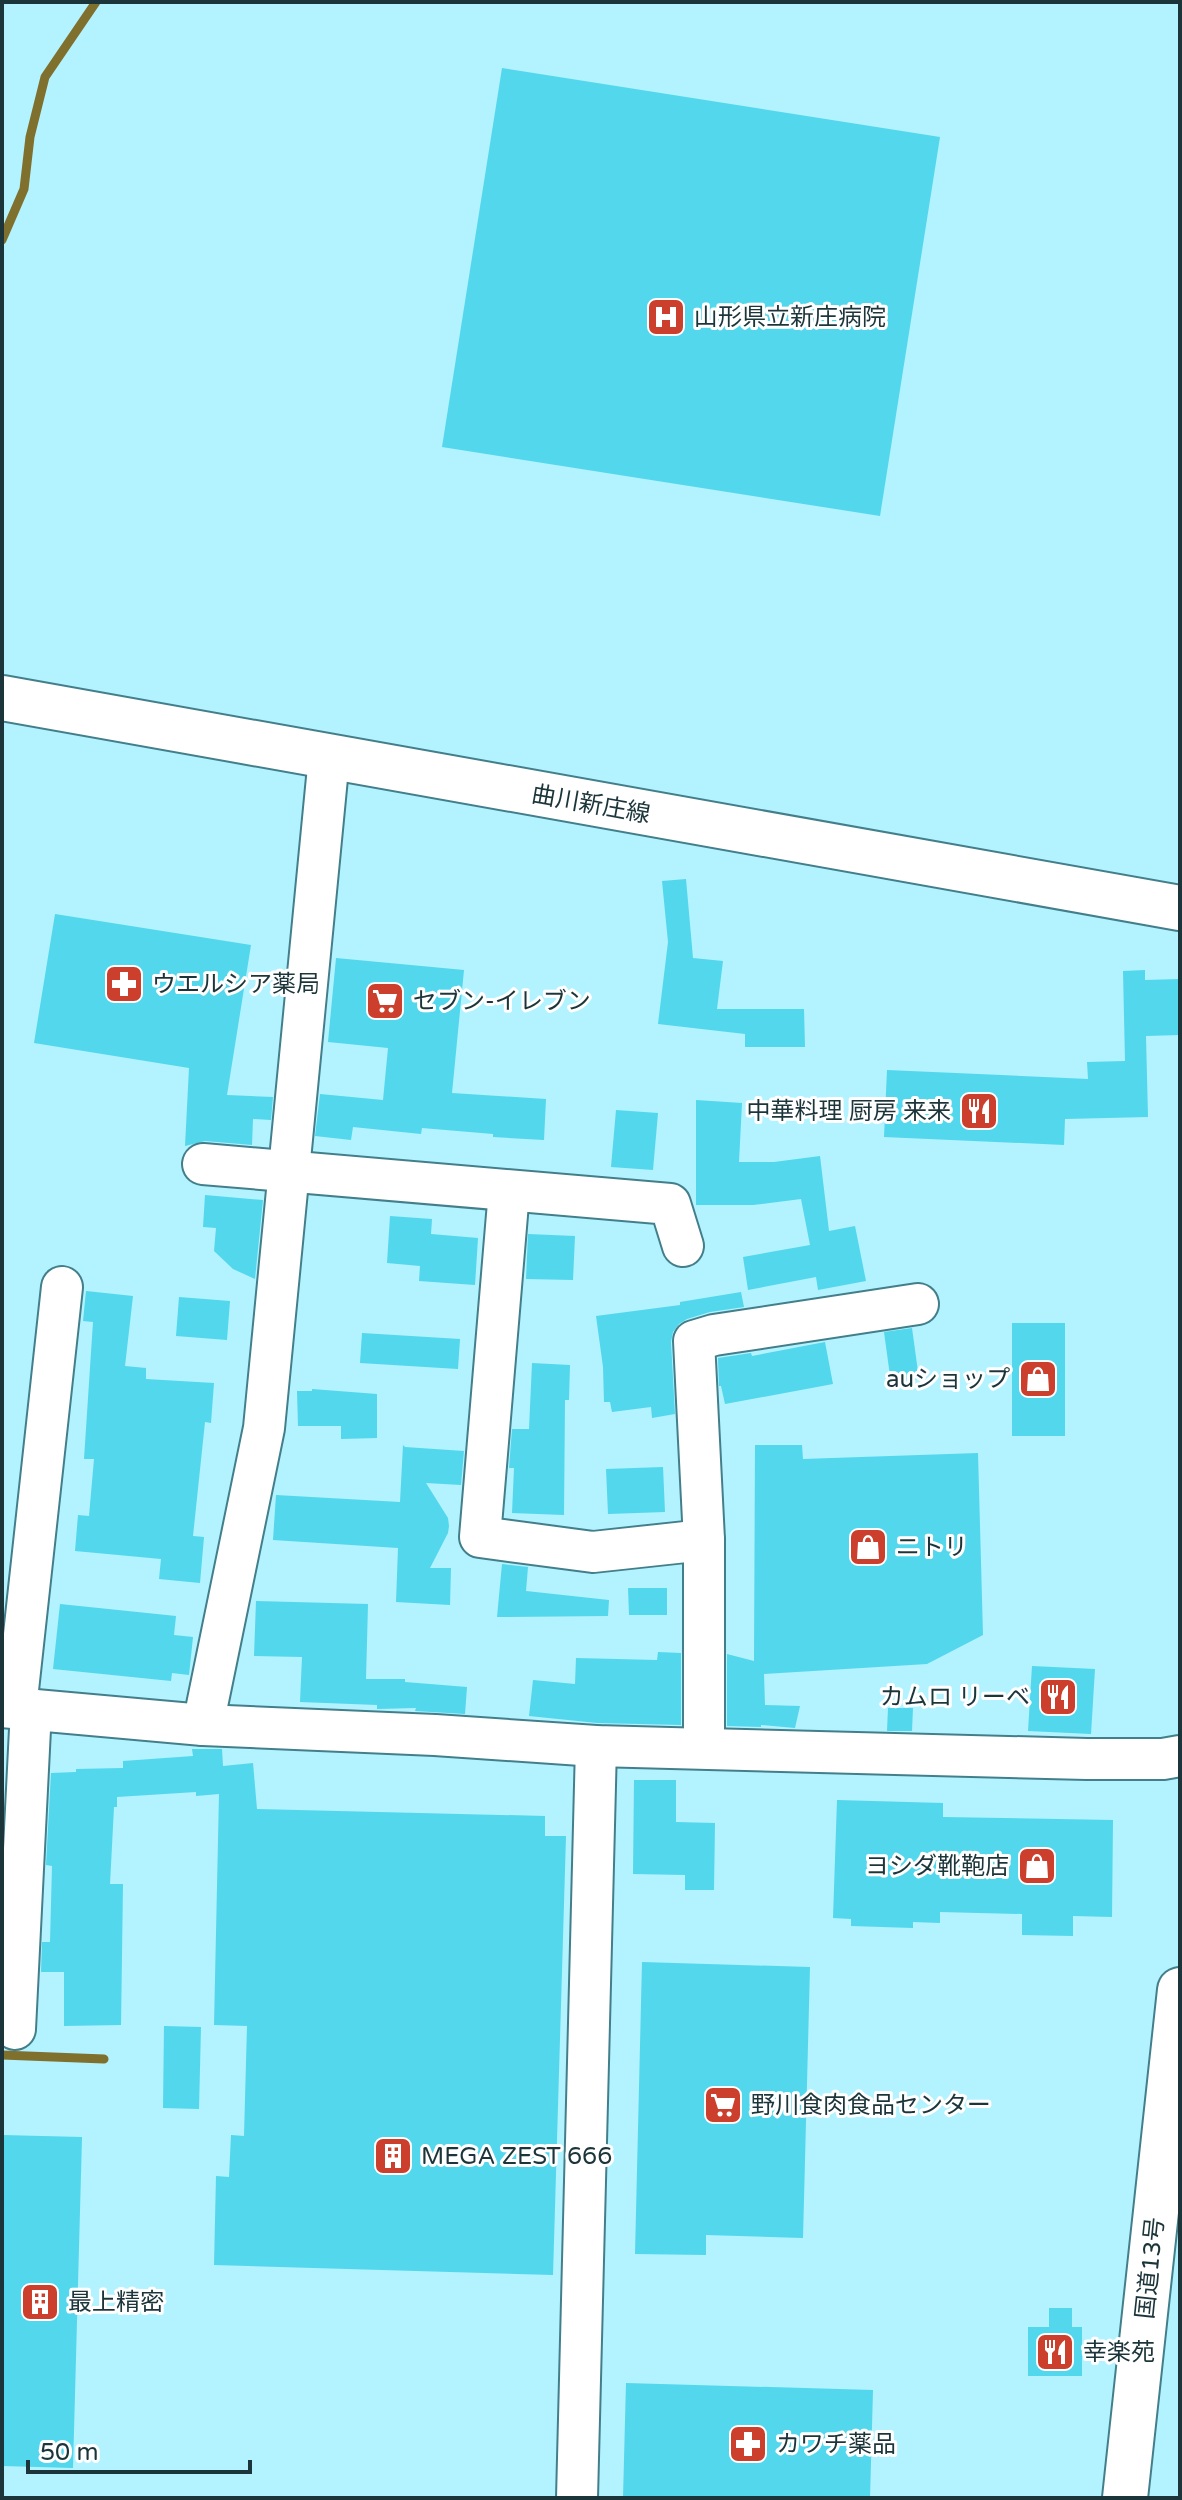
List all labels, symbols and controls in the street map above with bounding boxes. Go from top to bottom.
hospital icon: 山形県立新庄病院 [645,296,687,338]
place label: 山形県立新庄病院 [694,303,886,332]
street label: 曲川新庄線 [529,780,653,829]
pharmacy icon: ウエルシア薬局 [103,963,145,1005]
place label: ウエルシア薬局 [152,970,320,999]
supermarket icon: セブン-イレブン [364,980,406,1022]
place label: セブン-イレブン [413,987,591,1016]
restaurant icon: 中華料理 厨房 来来 [958,1090,1000,1132]
place label: 中華料理 厨房 来来 [747,1097,951,1126]
shop icon: auショップ [1017,1358,1059,1400]
place label: auショップ [886,1365,1010,1394]
shop icon: ニトリ [847,1526,889,1568]
place label: ニトリ [896,1533,968,1562]
restaurant icon: カムロ リーベ [1037,1676,1079,1718]
place label: カムロ リーベ [880,1683,1030,1712]
shop icon: ヨシダ靴鞄店 [1016,1845,1058,1887]
place label: ヨシダ靴鞄店 [865,1852,1009,1881]
supermarket icon: 野川食肉食品センター [702,2084,744,2126]
place label: 野川食肉食品センター [751,2091,991,2120]
building icon: MEGA ZEST 666 [372,2135,414,2177]
place label: MEGA ZEST 666 [421,2142,612,2171]
street label: 国道13号 [1131,2216,1170,2320]
building icon: 最上精密 [19,2281,61,2323]
place label: 最上精密 [68,2288,164,2317]
restaurant icon: 幸楽苑 [1034,2331,1076,2373]
place label: 幸楽苑 [1083,2338,1155,2367]
pharmacy icon: カワチ薬品 [727,2423,769,2465]
scale bar [28,2424,250,2474]
place label: カワチ薬品 [776,2430,896,2459]
text: 50 m [40,2438,98,2467]

